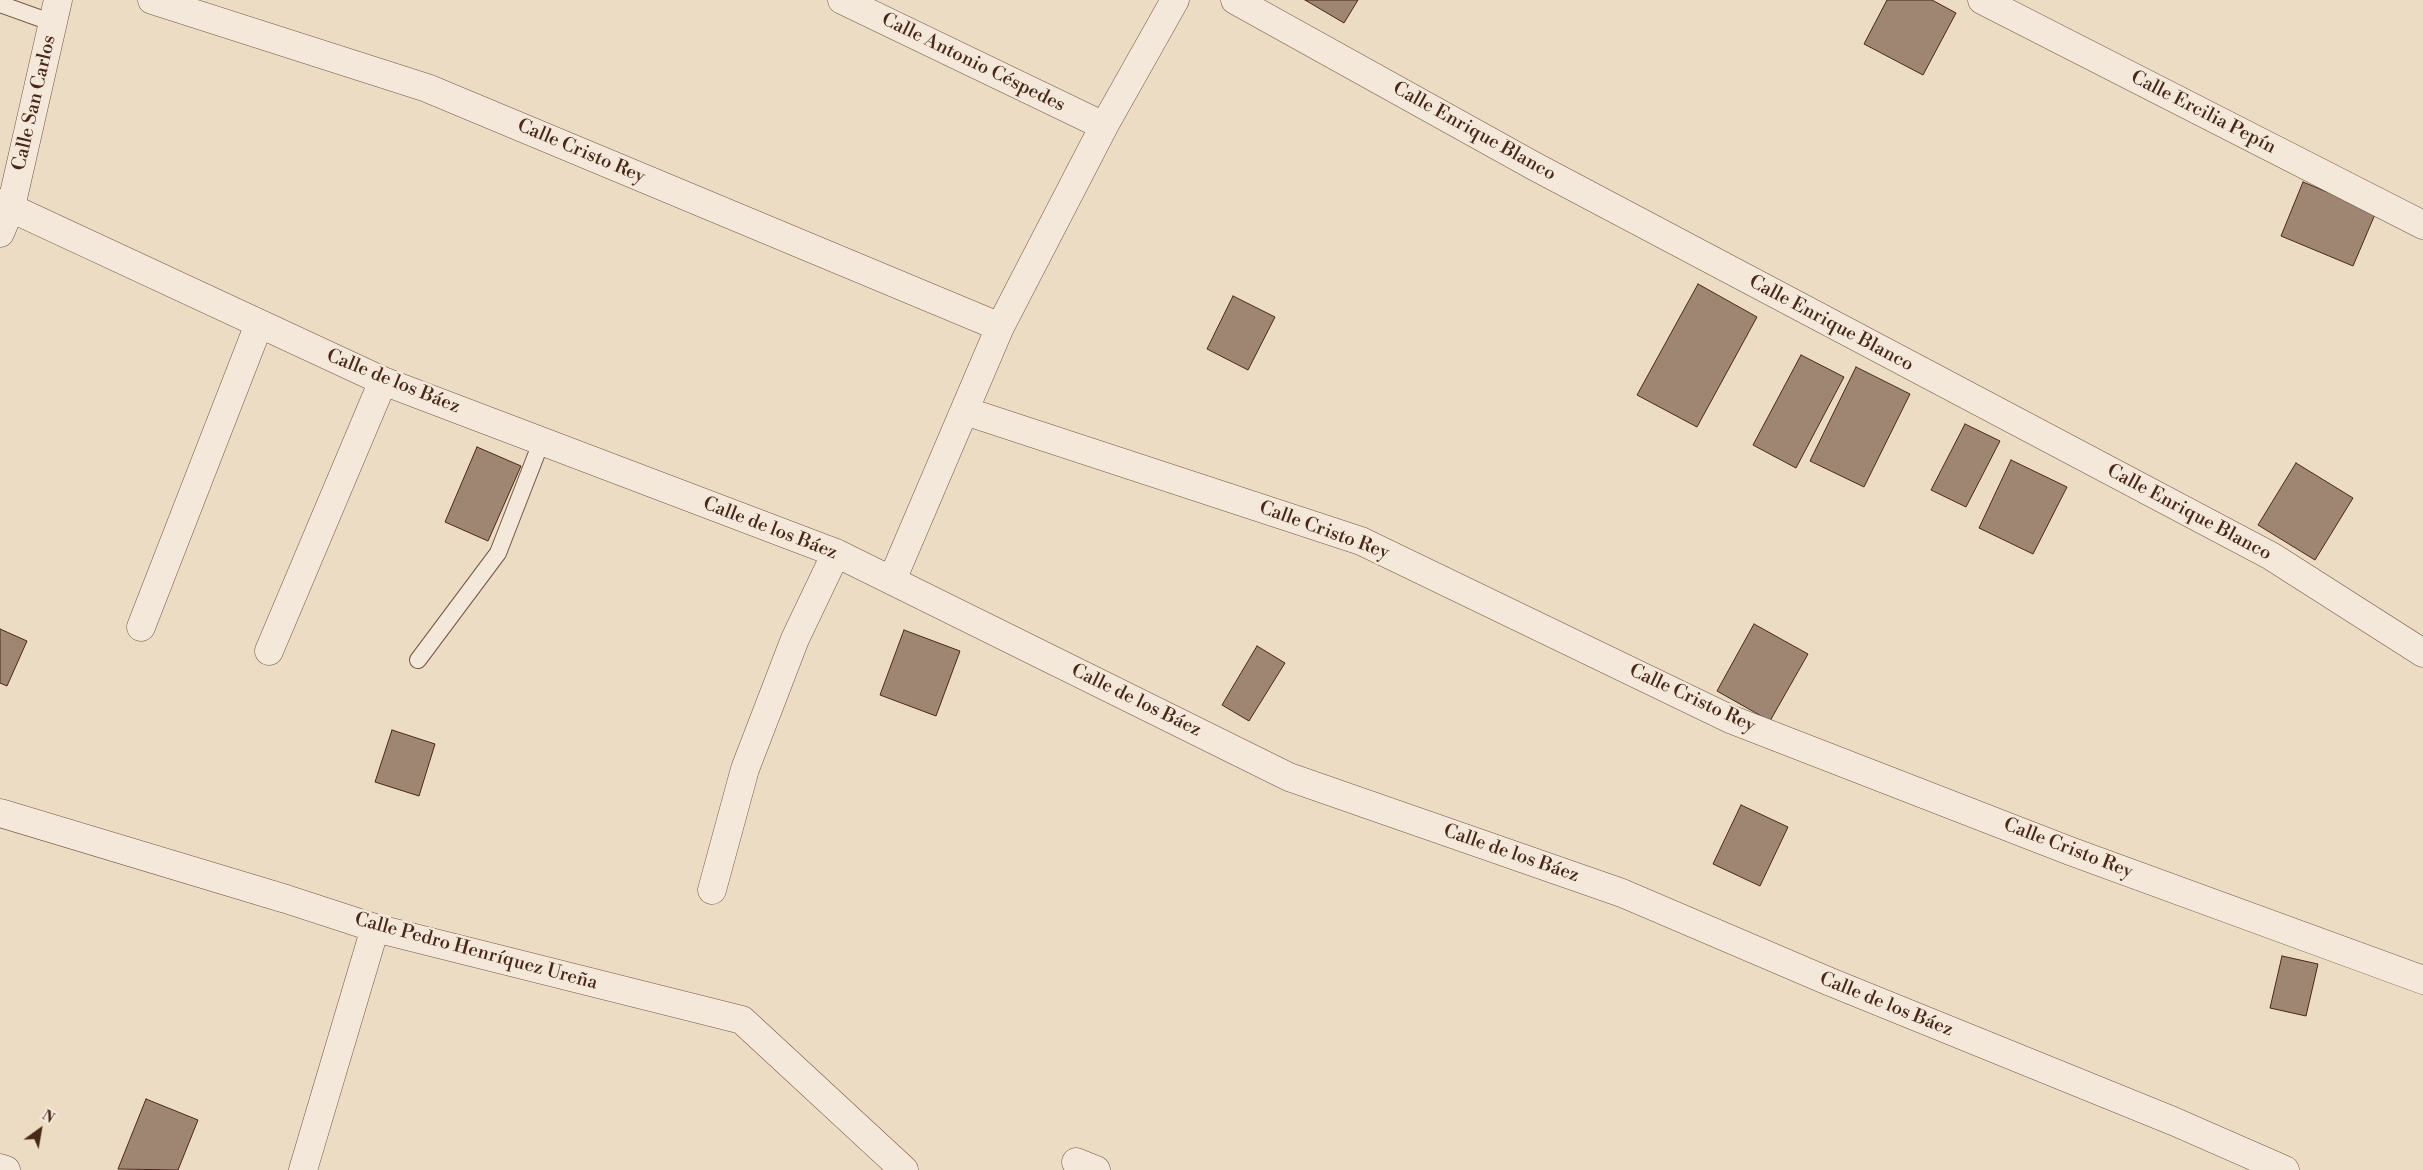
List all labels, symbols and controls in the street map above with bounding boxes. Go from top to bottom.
street label: Calle Antonio Céspedes [877,9,1069,117]
street label: Calle San Carlos [8,33,62,173]
street label: Calle Ercilia Pepín [2127,67,2279,159]
street label: Calle Enrique Blanco [1388,78,1560,186]
street label: Calle Cristo Rey [514,115,648,189]
street label: Calle Enrique Blanco [1745,271,1917,377]
street label: Calle de los Báez [323,345,463,419]
street label: Calle Enrique Blanco [2103,460,2275,566]
street label: Calle de los Báez [700,493,840,565]
street label: Calle Cristo Rey [1256,497,1392,565]
street label: Calle de los Báez [1067,660,1205,742]
street label: Calle Cristo Rey [1625,660,1759,738]
street label: Calle Cristo Rey [2000,814,2136,884]
street label: Calle de los Báez [1440,820,1582,888]
street label: Calle Pedro Henríquez Ureña [352,909,600,995]
street label: Calle de los Báez [1816,968,1956,1042]
north arrow [15,1105,65,1155]
text: N [38,1107,57,1128]

